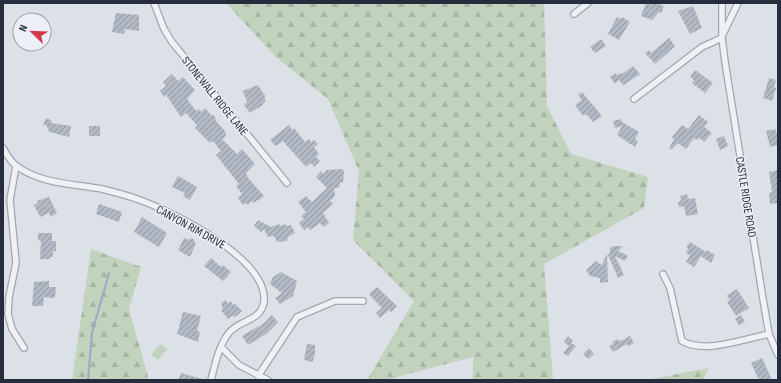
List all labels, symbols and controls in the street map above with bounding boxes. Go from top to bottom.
north arrow [12,12,52,52]
text: N [16,23,30,34]
street label: STONEWALL RIDGE LANE [178,54,251,139]
street label: CASTLE RIDGE ROAD [732,156,759,238]
street label: CANYON RIM DRIVE [153,202,228,253]

